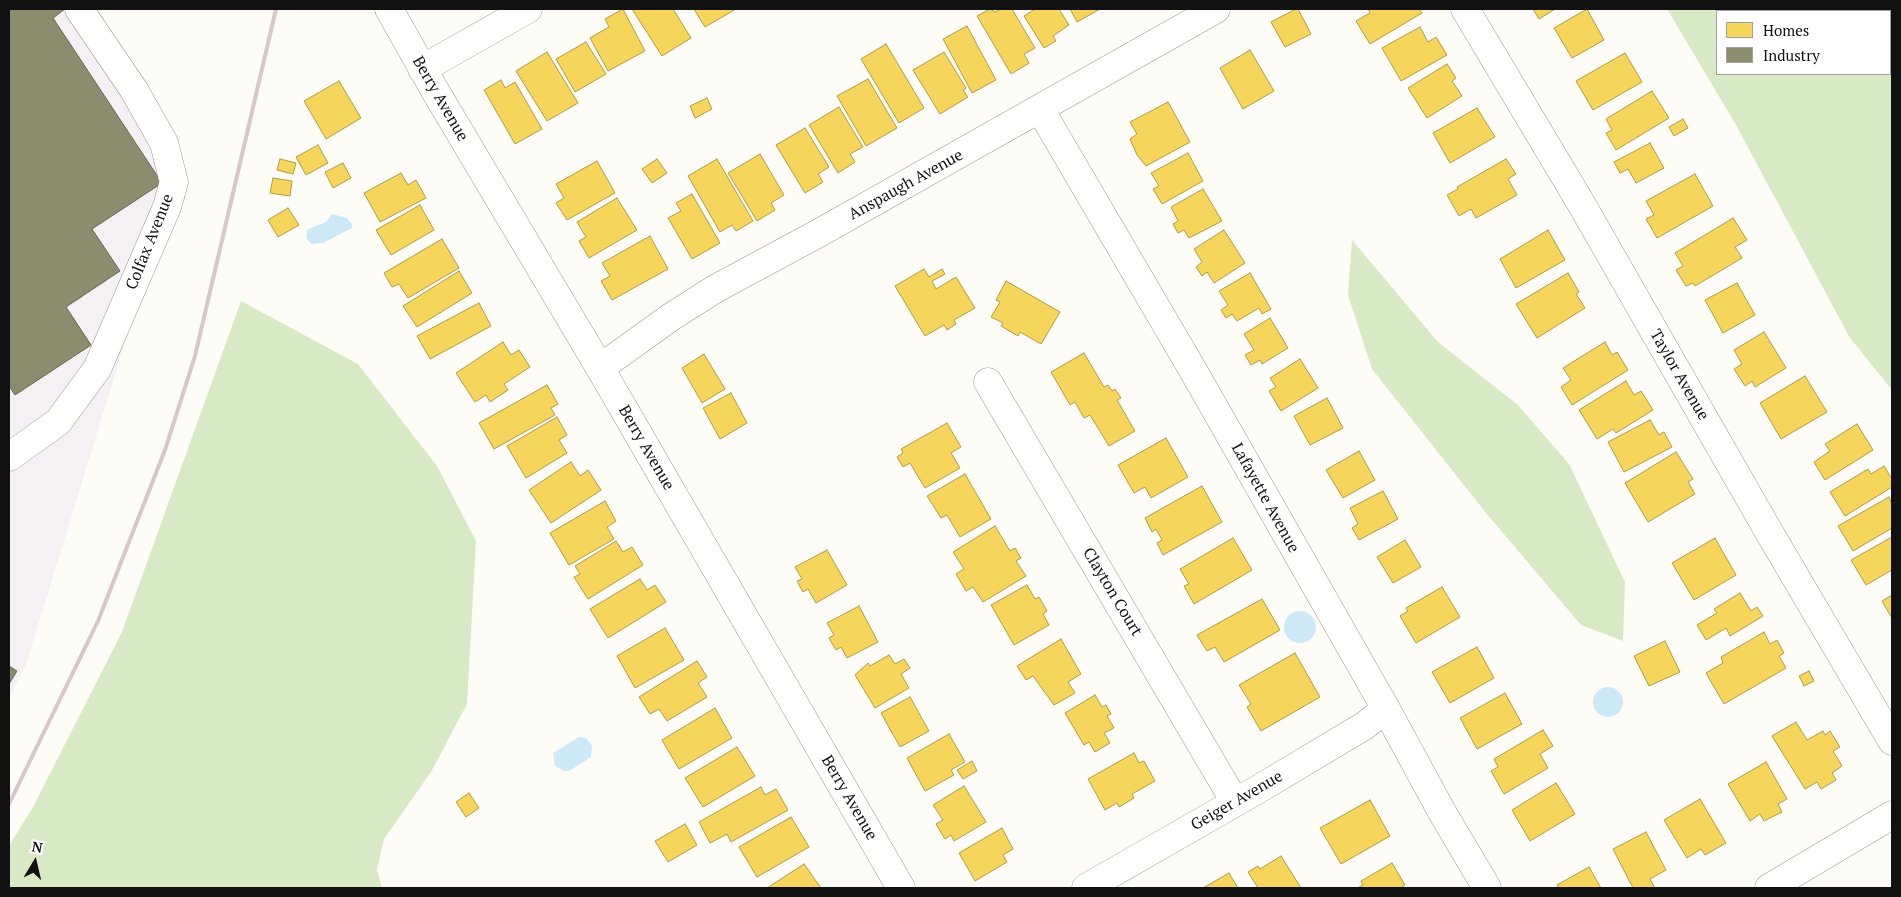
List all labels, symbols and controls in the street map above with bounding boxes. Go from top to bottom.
legend [1716,10,1891,75]
text: Homes [1763,20,1809,40]
text: Industry [1763,45,1820,65]
street label: Berry Avenue [408,53,472,145]
street label: Anspaugh Avenue [845,146,967,224]
street label: Colfax Avenue [122,191,178,293]
street label: Taylor Avenue [1645,326,1713,424]
street label: Berry Avenue [614,402,678,494]
street label: Lafayette Avenue [1227,440,1303,556]
street label: Clayton Court [1078,544,1146,640]
street label: Berry Avenue [817,752,881,844]
street label: Geiger Avenue [1188,767,1286,835]
text: N [31,836,44,857]
north arrow [10,837,60,887]

